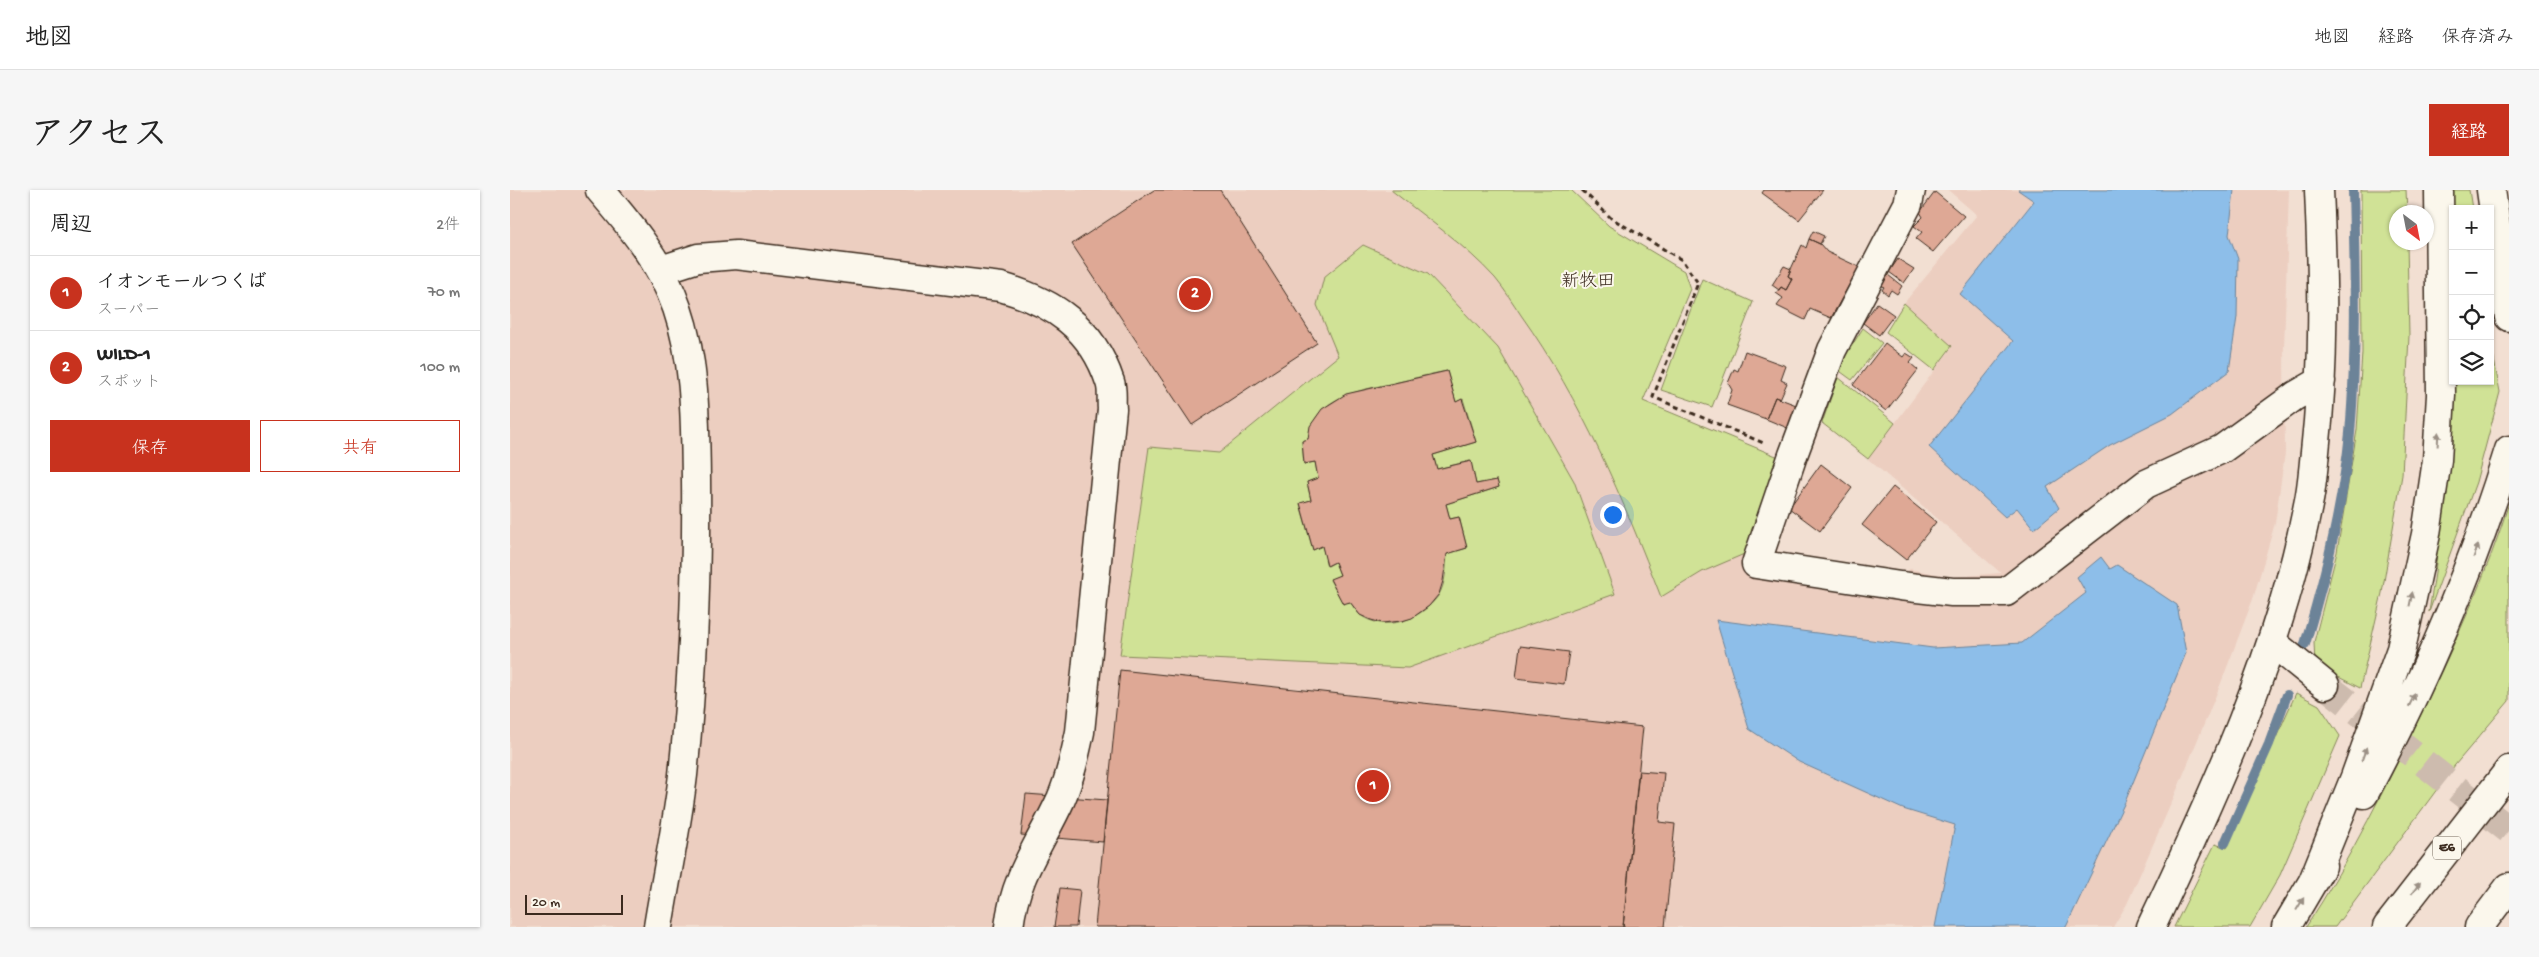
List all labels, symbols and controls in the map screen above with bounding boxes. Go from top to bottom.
text: 地図 [25,25,73,54]
text: 地図 [2314,28,2350,49]
text: 経路 [2378,28,2414,49]
text: 保存済み [2442,28,2514,49]
button: 経路 [2429,104,2509,156]
text: アクセス [30,117,168,158]
north arrow [2389,205,2434,250]
map controls [2449,205,2494,385]
button: + [2449,205,2494,250]
text: 周辺 [50,214,92,239]
text: 2件 [436,217,460,236]
button: − [2449,250,2494,295]
district label: 新牧田 [1561,271,1615,293]
text: イオンモールつくば [97,272,267,295]
pin: 2 [1179,275,1211,313]
text: 1 [63,284,69,303]
text: 70 m [427,284,460,303]
button: locate [2449,295,2494,340]
text: スーパー [97,302,160,321]
button: layers [2449,340,2494,385]
text: WILD-1 [97,344,151,367]
text: 2 [62,359,70,378]
text: 100 m [420,359,460,378]
text: スポット [97,374,161,393]
button: 保存 [50,420,250,472]
button: 共有 [260,420,460,472]
one-way arrow [2435,431,2443,447]
your location [1600,502,1626,528]
one-way arrow [2472,543,2480,558]
one-way arrow [2407,592,2415,607]
one-way arrow [2408,693,2416,707]
one-way arrow [2360,746,2368,761]
pin: 1 [1357,767,1389,805]
road number: E6 [2433,836,2461,860]
one-way arrow [2411,882,2422,895]
scale bar [525,892,622,915]
text: 20 m [532,895,560,912]
one-way arrow [2295,897,2304,910]

